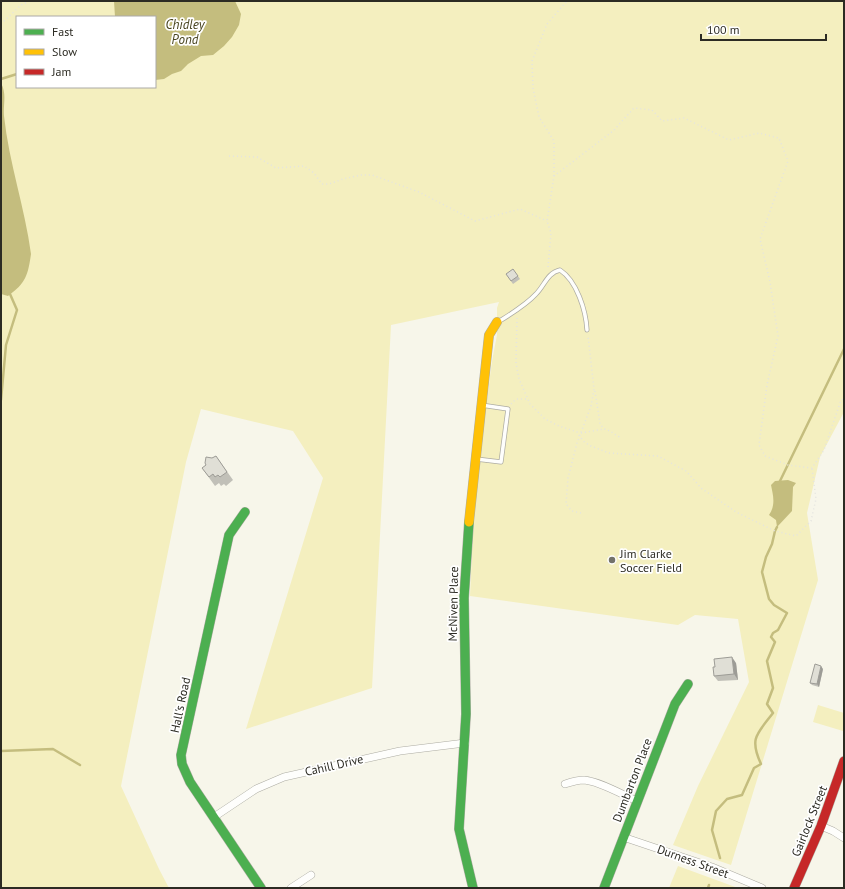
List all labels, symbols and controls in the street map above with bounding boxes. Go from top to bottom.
legend [16,16,156,88]
water label: Chidley Pond [165,16,206,48]
scale bar [701,16,826,42]
text: 100 m [707,22,740,37]
text: Fast [52,24,73,39]
text: Slow [52,44,77,59]
text: Jam [51,64,71,79]
place label: Jim Clarke Soccer Field [619,546,682,575]
marker: Jim Clarke Soccer Field [607,555,617,565]
street label: McNiven Place [445,566,461,642]
street label: Hall's Road [167,676,193,734]
street label: Dumbarton Place [609,736,655,824]
street label: Cahill Drive [303,751,365,779]
street label: Gairlock Street [788,783,830,859]
street label: Durness Street [655,841,731,881]

